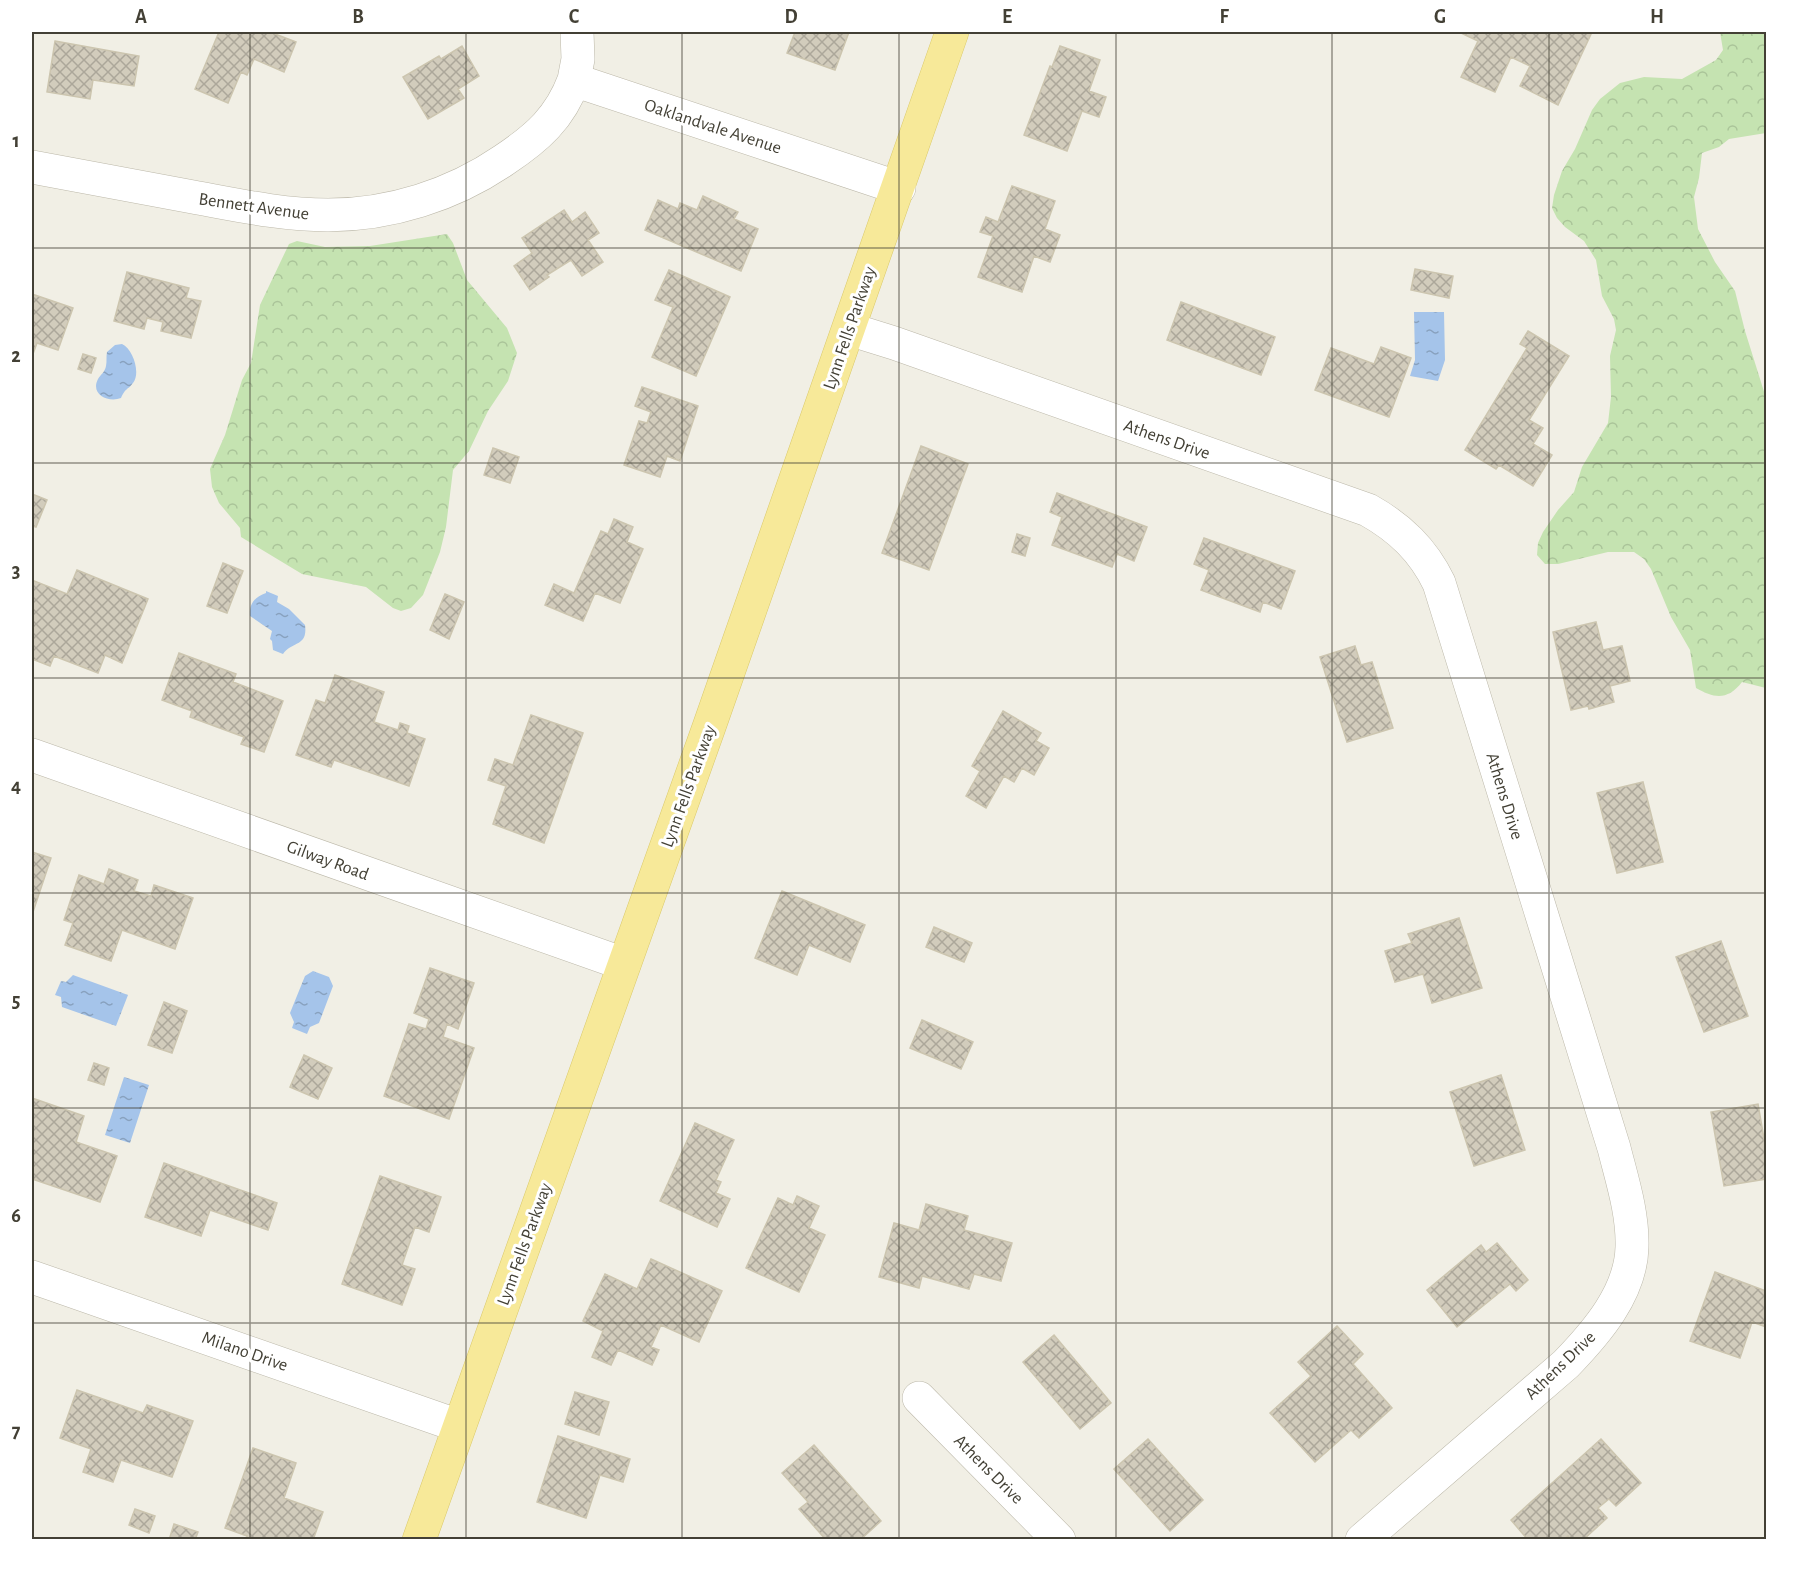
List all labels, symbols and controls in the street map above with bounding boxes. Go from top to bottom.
text: A [135,7,147,27]
text: B [352,7,364,27]
text: C [569,7,580,27]
text: D [784,7,798,27]
text: E [1002,7,1012,27]
text: F [1219,7,1229,27]
text: G [1434,7,1446,27]
text: H [1650,7,1664,27]
street label: Oaklandvale Avenue [642,96,783,158]
text: 1 [12,131,20,151]
street label: Bennett Avenue [197,190,310,224]
street label: Lynn Fells Parkway [820,264,880,392]
text: 2 [11,346,21,366]
street label: Athens Drive [1121,417,1212,463]
text: 3 [12,561,20,581]
street label: Lynn Fells Parkway [658,722,720,850]
street label: Athens Drive [1482,751,1526,842]
text: 4 [11,776,21,796]
street label: Gilway Road [284,838,371,884]
text: 5 [12,991,20,1011]
street label: Lynn Fells Parkway [494,1180,556,1308]
text: 6 [11,1206,21,1226]
street label: Athens Drive [1522,1328,1599,1403]
street label: Milano Drive [199,1329,290,1375]
text: 7 [12,1421,21,1441]
street label: Athens Drive [950,1432,1026,1508]

